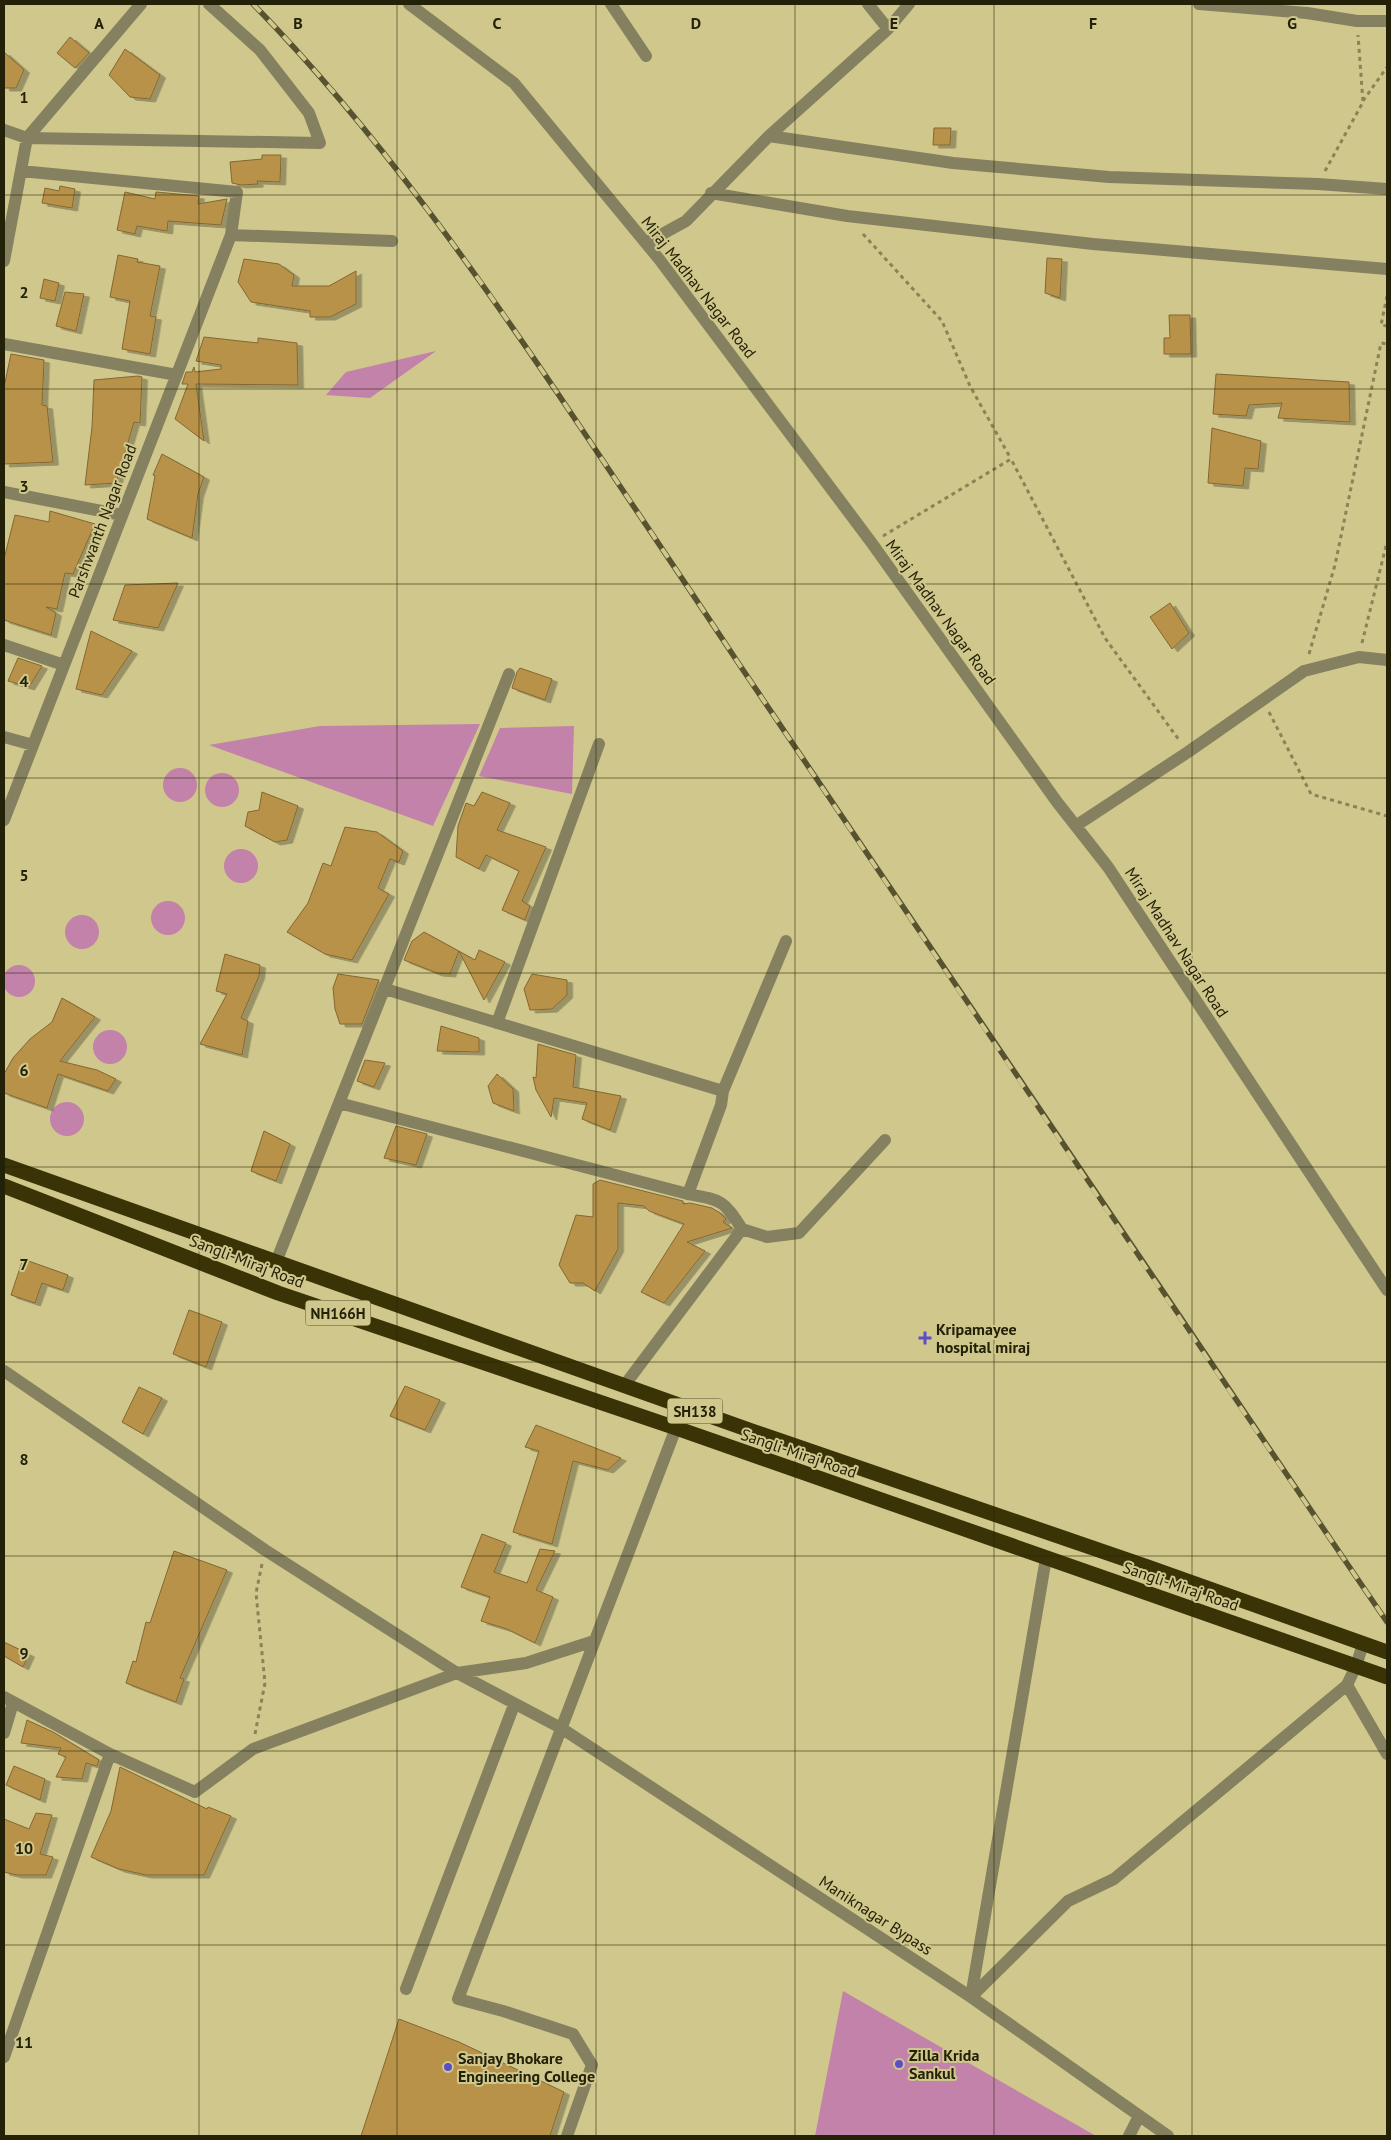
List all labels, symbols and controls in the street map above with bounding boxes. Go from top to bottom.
text: A [94,13,104,33]
text: B [293,13,303,33]
text: C [493,13,502,33]
text: D [691,13,701,33]
text: E [890,13,898,33]
text: F [1089,13,1097,33]
text: G [1287,13,1297,33]
text: 1 [19,87,29,107]
street label: Miraj Madhav Nagar Road [637,212,761,362]
text: 2 [19,282,29,302]
street label: Parshwanth Nagar Road [63,441,141,601]
text: 3 [19,476,29,496]
street label: Miraj Madhav Nagar Road [881,535,1001,689]
text: 4 [19,671,29,691]
street label: Miraj Madhav Nagar Road [1121,863,1233,1021]
text: 5 [19,865,29,885]
text: 6 [19,1060,29,1080]
street label: Sangli-Miraj Road [187,1230,307,1292]
text: 7 [19,1254,29,1274]
road number: NH166H [306,1300,370,1326]
place label: Kripamayee hospital miraj [936,1319,1030,1357]
marker: Kripamayee hospital miraj [918,1331,932,1345]
road number: SH138 [668,1398,722,1424]
street label: Sangli-Miraj Road [738,1424,860,1482]
text: 8 [19,1449,29,1469]
street label: Sangli-Miraj Road [1120,1557,1242,1615]
text: 9 [19,1643,29,1663]
text: 10 [15,1838,33,1858]
street label: Maniknagar Bypass [816,1871,937,1959]
text: 11 [15,2032,33,2052]
place label: Zilla Krida Sankul [909,2045,979,2083]
place label: Sanjay Bhokare Engineering College [458,2048,595,2086]
marker: Zilla Krida Sankul [893,2058,905,2070]
marker: Sanjay Bhokare Engineering College [442,2061,454,2073]

